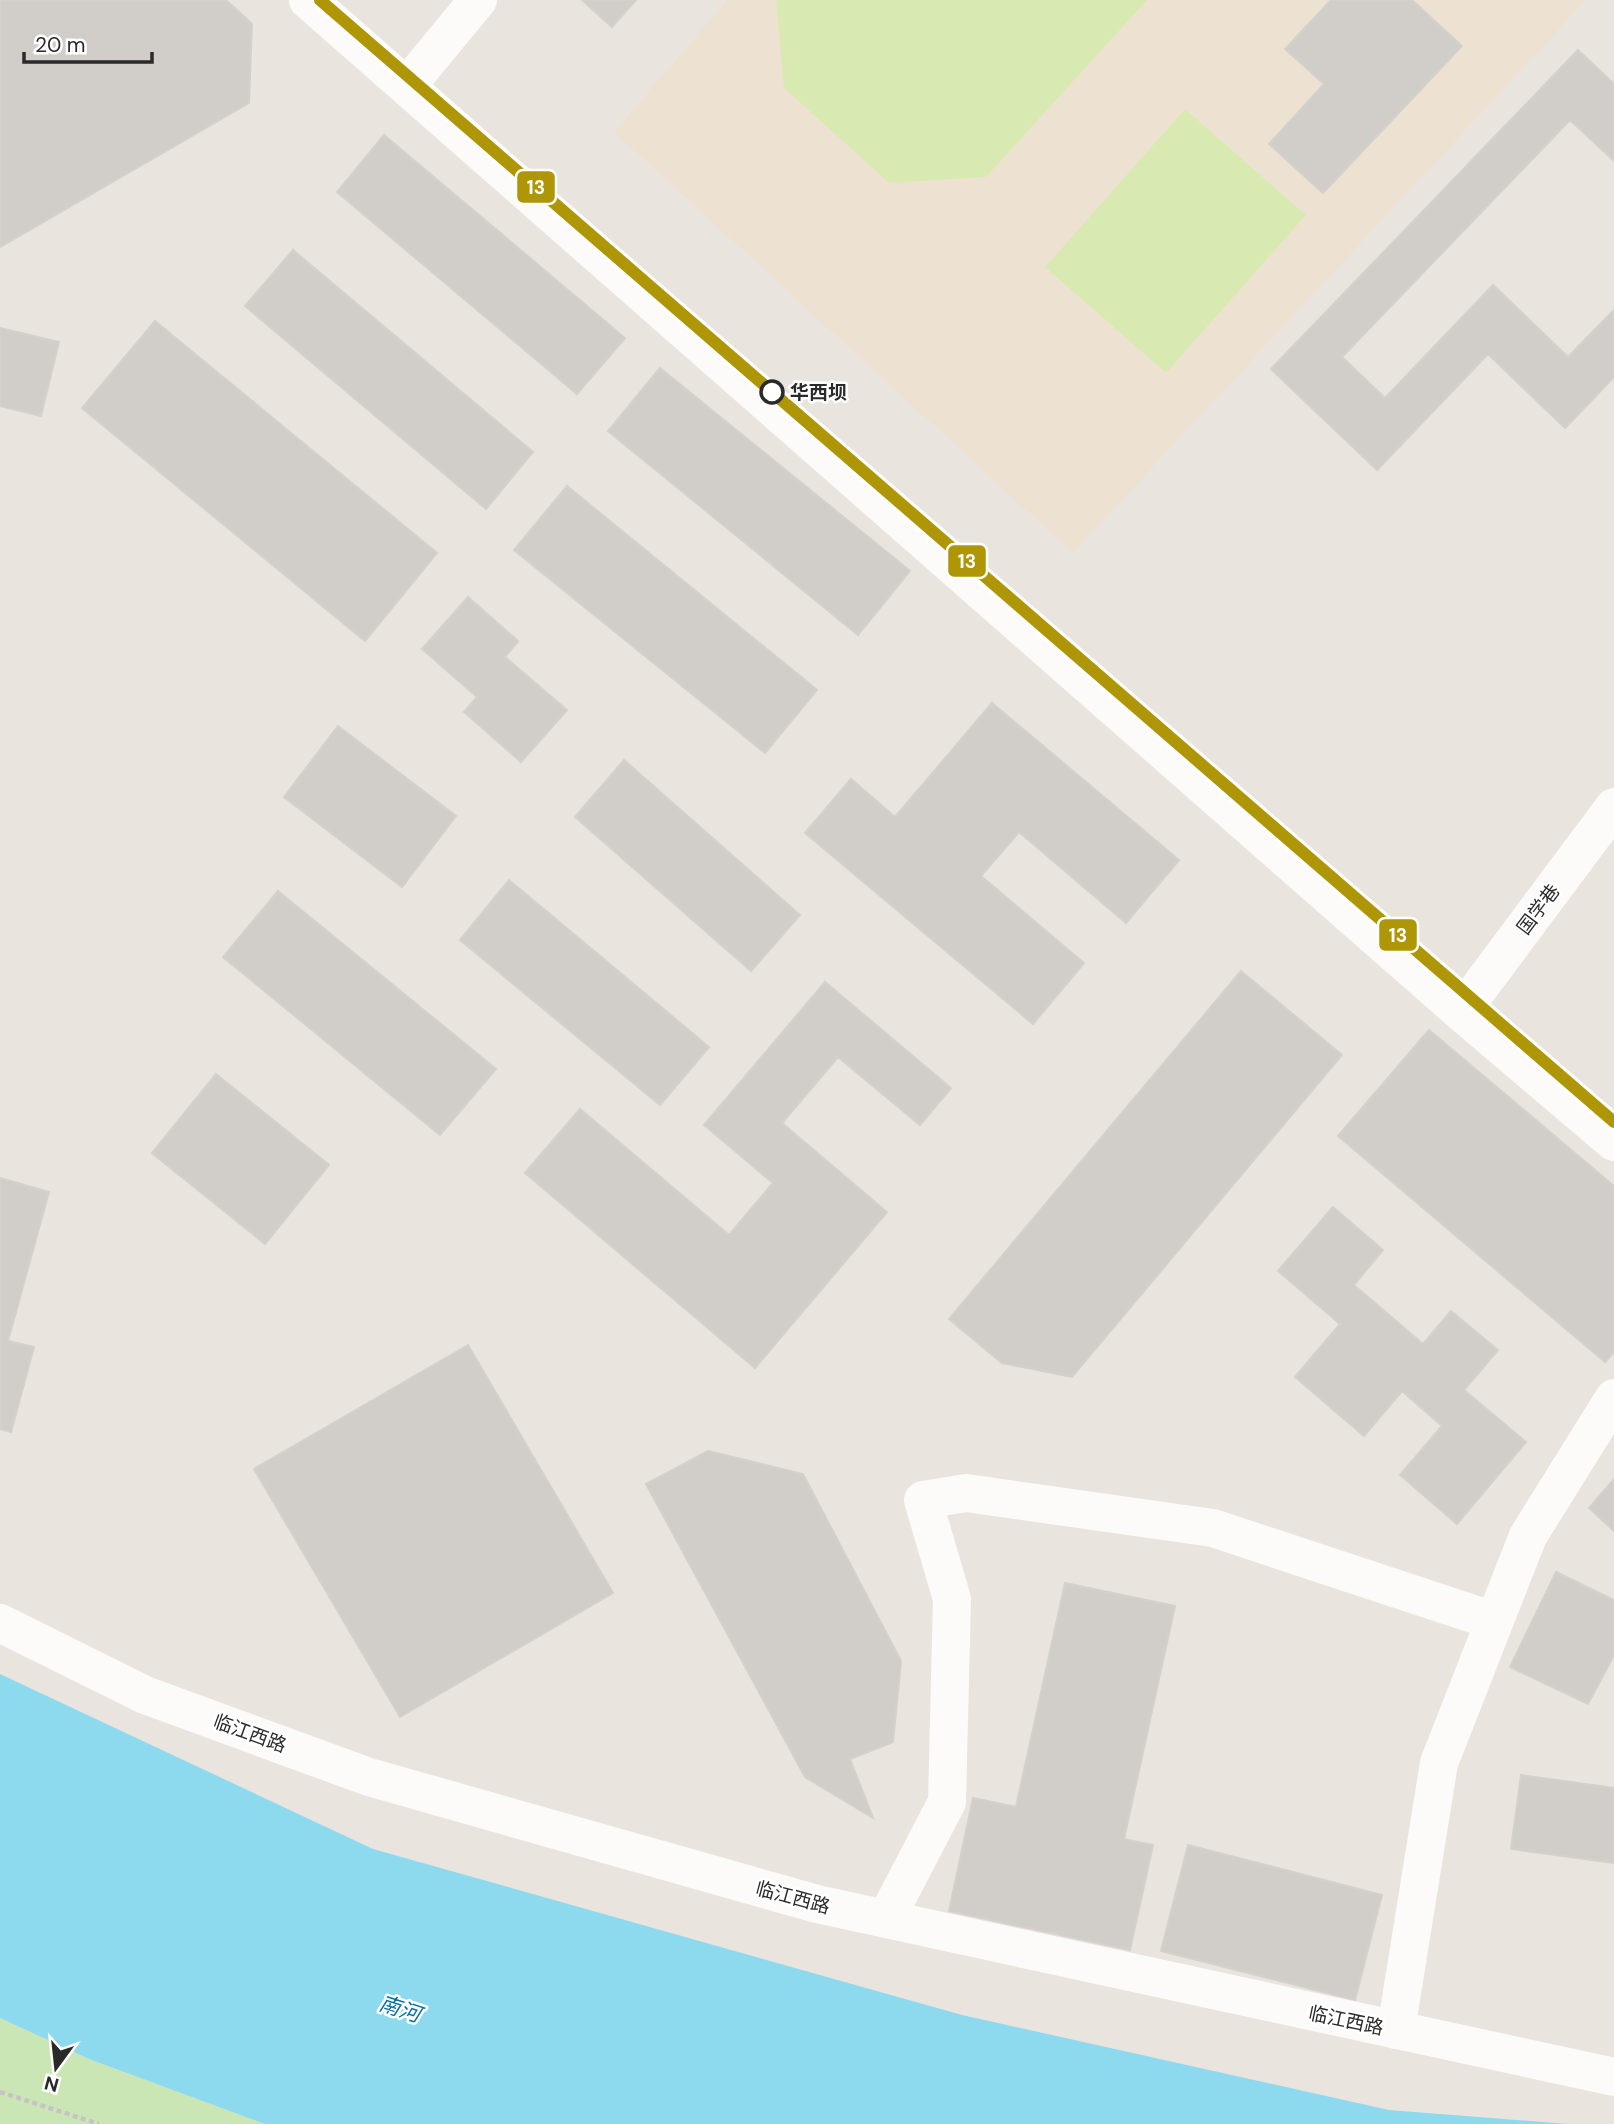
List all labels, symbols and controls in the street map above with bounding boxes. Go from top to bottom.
scale bar [24,21,152,65]
text: 20 m [35,31,86,59]
line badge: 13 [516,170,556,204]
text: 13 [527,175,545,200]
marker: 华西坝 [760,380,784,404]
place label: 华西坝 [790,380,847,405]
line badge: 13 [947,544,987,578]
text: 13 [958,549,976,574]
street label: 国学巷 [1511,879,1566,940]
line badge: 13 [1378,918,1418,952]
text: 13 [1389,923,1407,948]
street label: 临江西路 [210,1709,290,1758]
street label: 临江西路 [753,1876,833,1919]
water label: 南河 [376,1989,428,2030]
street label: 临江西路 [1306,2000,1386,2041]
north arrow [21,2033,91,2103]
text: N [42,2070,62,2098]

